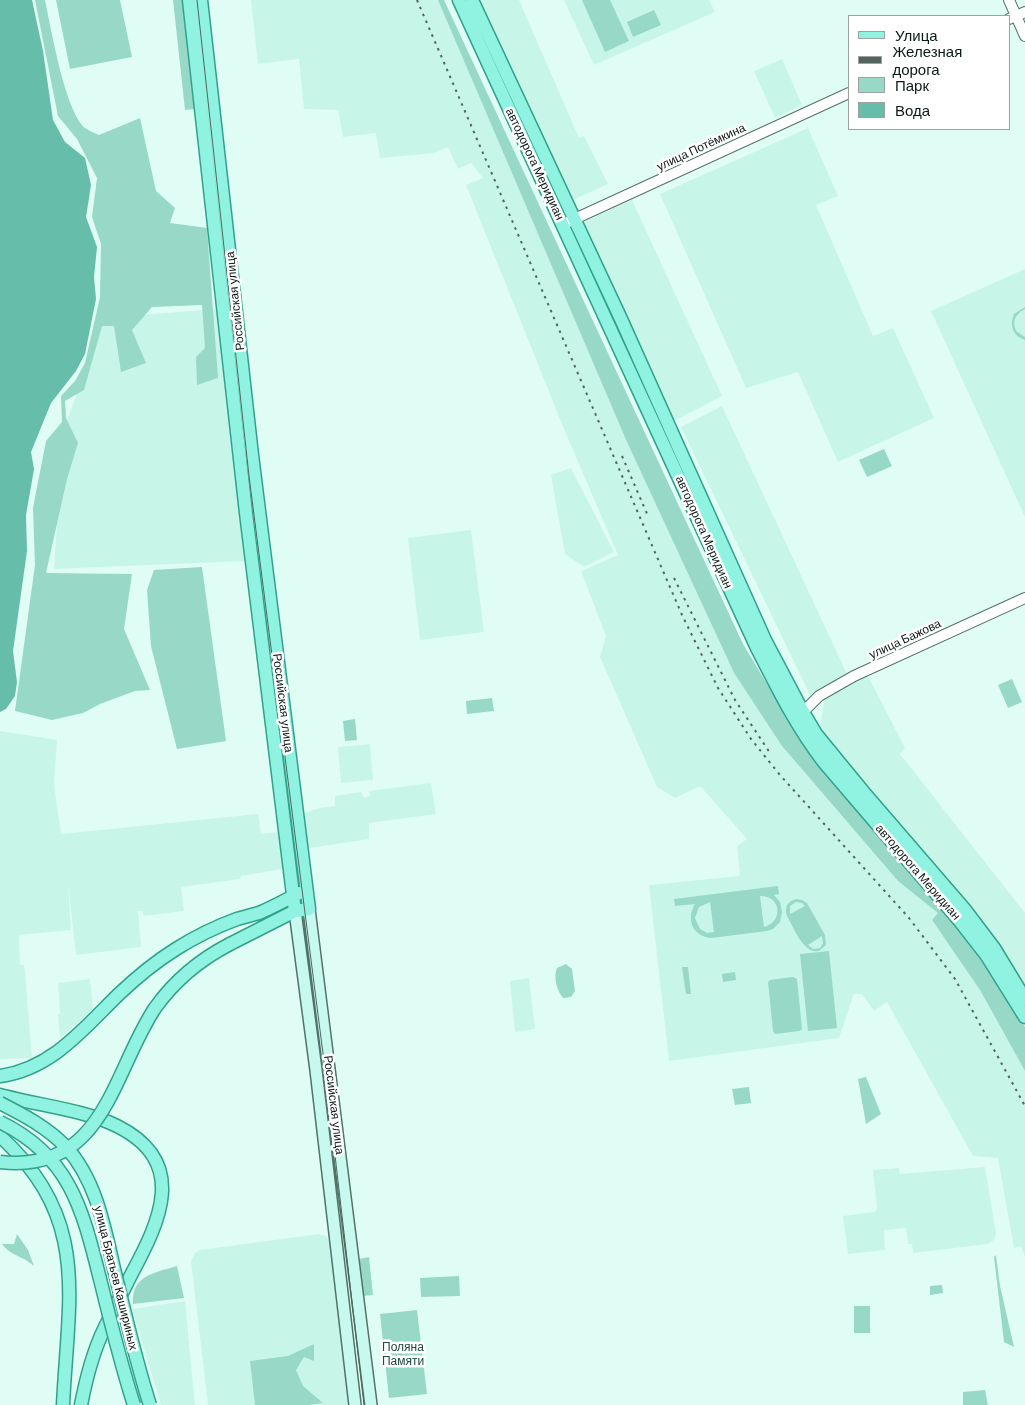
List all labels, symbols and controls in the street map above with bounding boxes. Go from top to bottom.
legend [848,15,1010,130]
text: Улица [895,26,938,44]
text: Железная дорога [892,42,962,78]
text: Парк [895,76,929,94]
text: Вода [895,101,930,119]
street label: автодорога Меридиан [503,106,567,222]
street label: улица Потёмкина [654,120,748,174]
street label: Российская улица [223,251,247,351]
street label: автодорога Меридиан [673,473,735,591]
street label: улица Бажова [867,616,943,662]
street label: Российская улица [270,653,296,753]
street label: автодорога Меридиан [873,821,963,923]
street label: Российская улица [321,1055,347,1155]
street label: улица Братьев Кашириных [91,1204,141,1352]
park label: Поляна Памяти [382,1340,424,1368]

